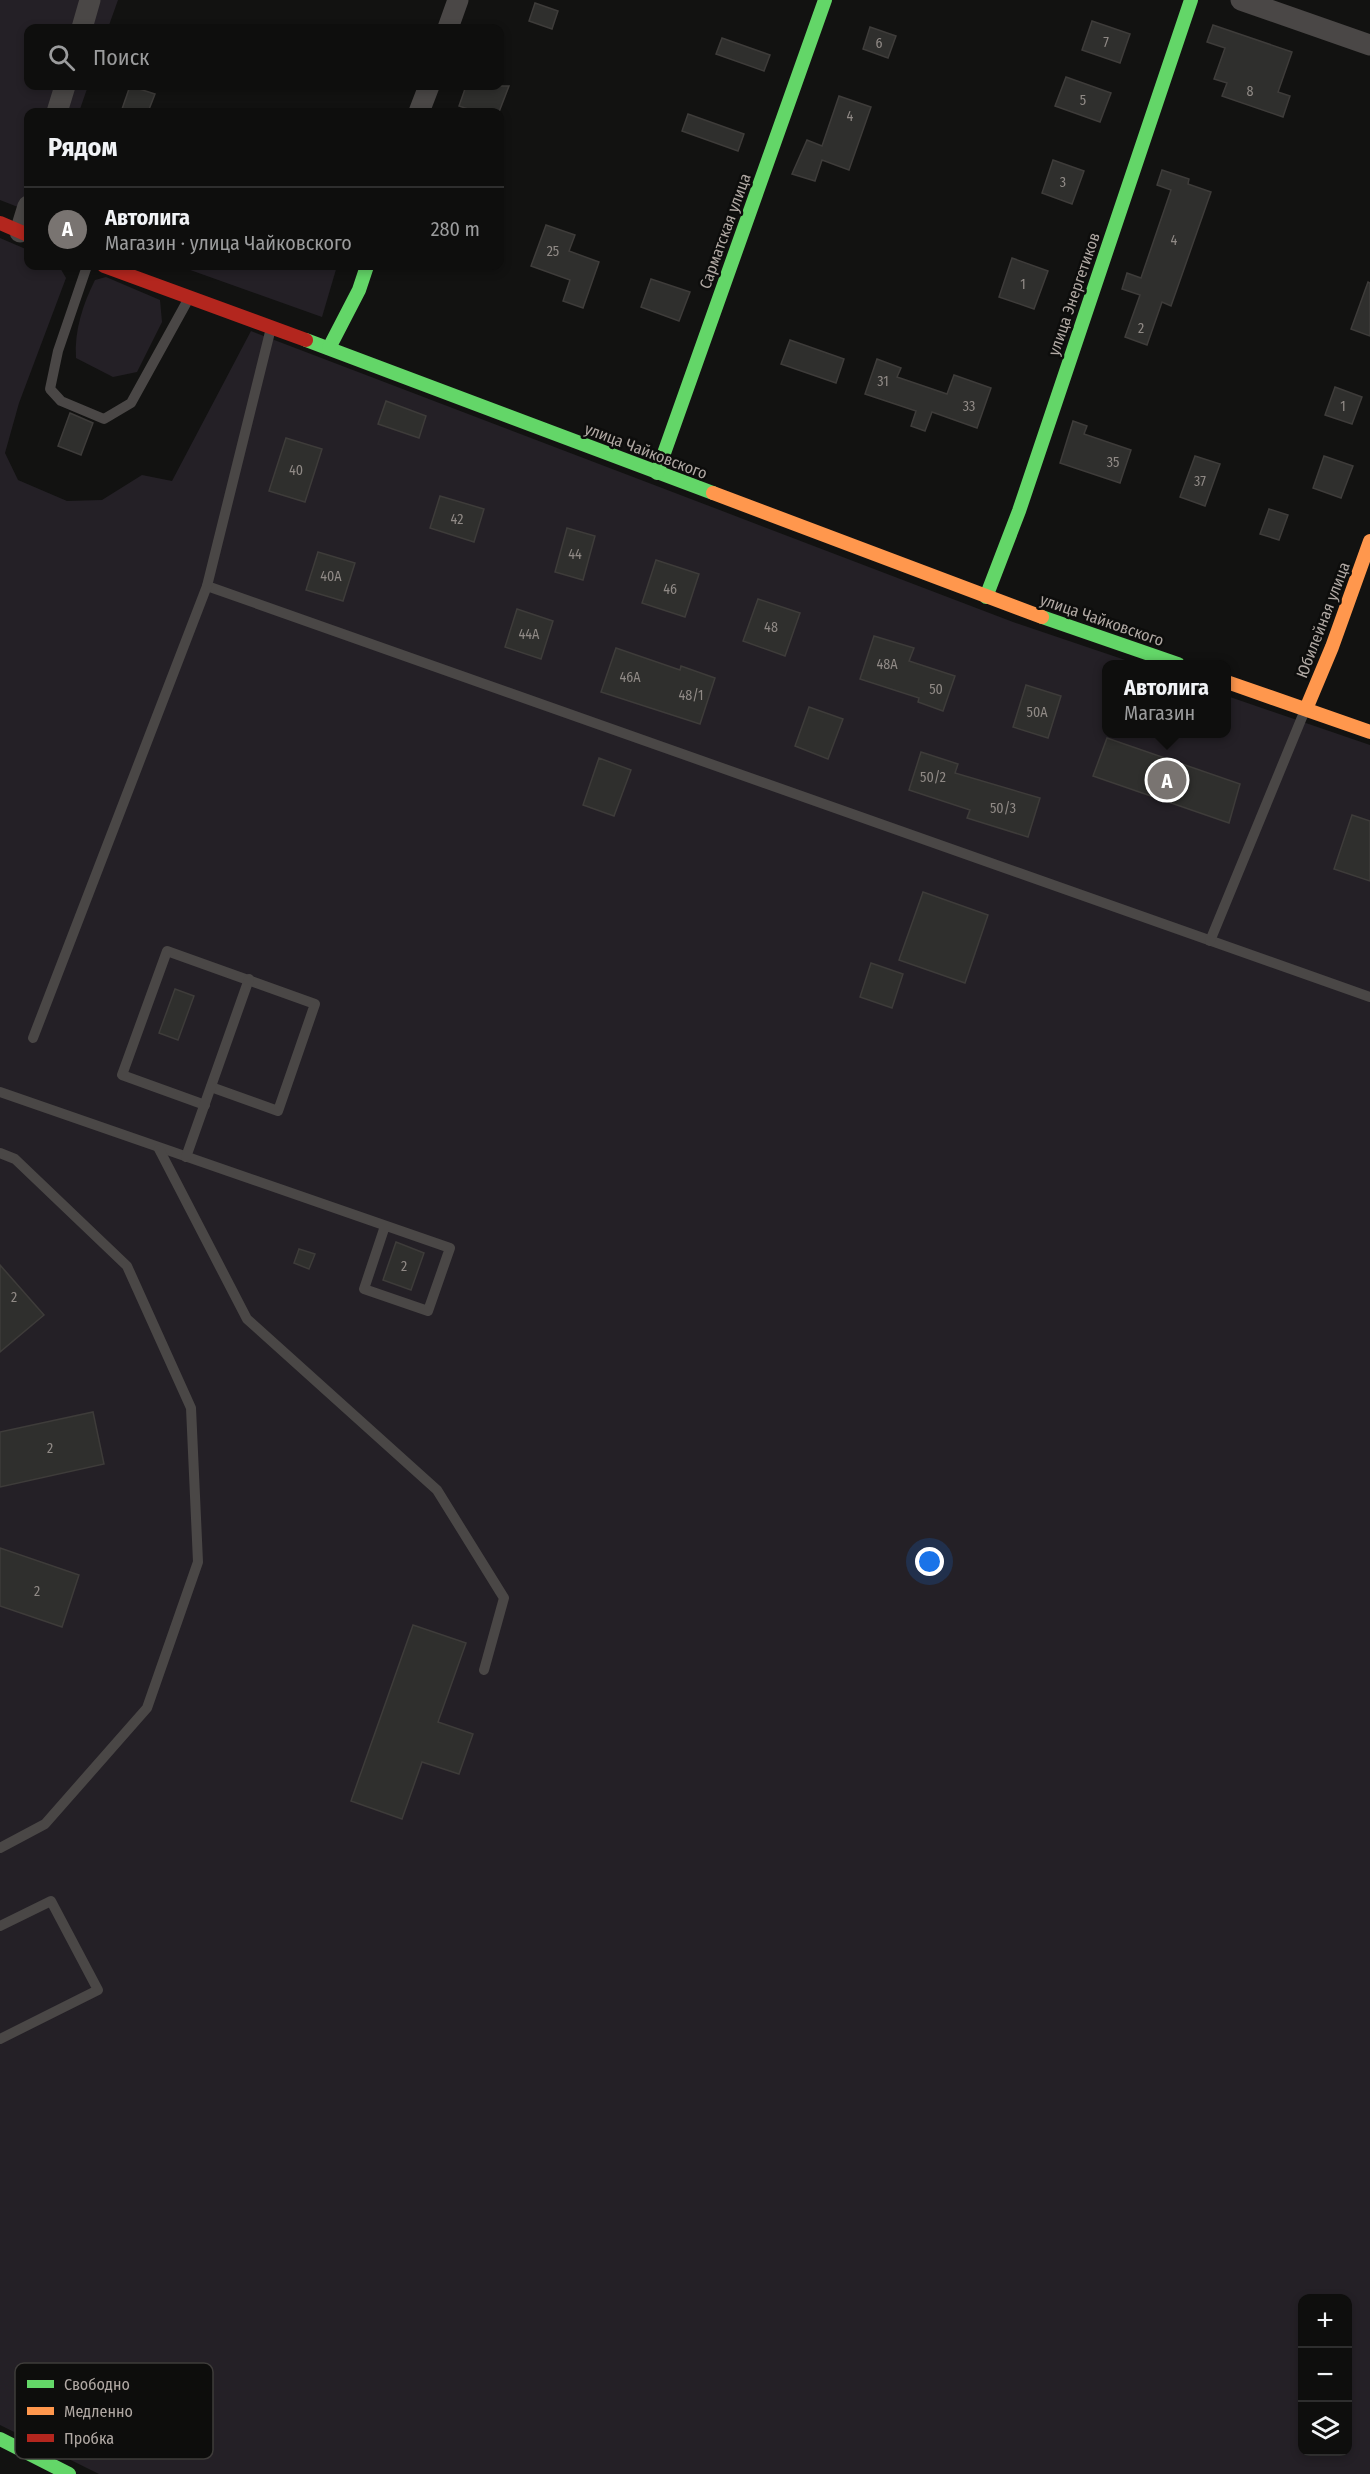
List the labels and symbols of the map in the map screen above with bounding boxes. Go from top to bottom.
house number: 7 [1103,34,1109,51]
house number: 6 [876,35,883,52]
house number: 8 [1247,83,1254,100]
house number: 5 [1080,92,1086,109]
house number: 4 [847,108,854,125]
street label: Сарматская улица [695,171,755,291]
house number: 3 [1060,174,1066,191]
street label: улица Энергетиков [1044,230,1104,358]
house number: 4 [1171,232,1178,249]
house number: 25 [547,243,559,260]
house number: 1 [1020,276,1026,293]
house number: 2 [1138,320,1144,337]
house number: 31 [877,373,889,390]
house number: 33 [963,398,975,415]
house number: 1 [1340,398,1346,415]
street label: улица Чайковского [582,419,710,483]
house number: 35 [1107,454,1119,471]
house number: 40 [289,462,303,479]
house number: 37 [1194,473,1206,490]
house number: 42 [451,511,463,528]
house number: 44 [568,546,582,563]
street label: Юбилейная улица [1292,559,1354,681]
house number: 40А [320,568,342,585]
house number: 46 [663,581,677,598]
street label: улица Чайковского [1038,590,1166,650]
house number: 48 [764,619,778,636]
house number: 44А [519,626,540,643]
house number: 48А [876,656,898,673]
house number: 46А [619,669,641,686]
house number: 50 [929,681,943,698]
house number: 48/1 [679,687,703,704]
house number: 50А [1026,704,1048,721]
pin: A [1148,758,1186,802]
house number: 50/2 [920,769,946,786]
house number: 50/3 [990,800,1016,817]
house number: 2 [401,1258,407,1275]
house number: 2 [11,1289,17,1306]
house number: 2 [47,1440,53,1457]
your location [915,1547,944,1576]
house number: 2 [34,1583,40,1600]
legend [15,2363,213,2459]
text: Свободно [64,2375,130,2394]
text: Медленно [64,2402,133,2421]
text: Пробка [64,2429,114,2448]

